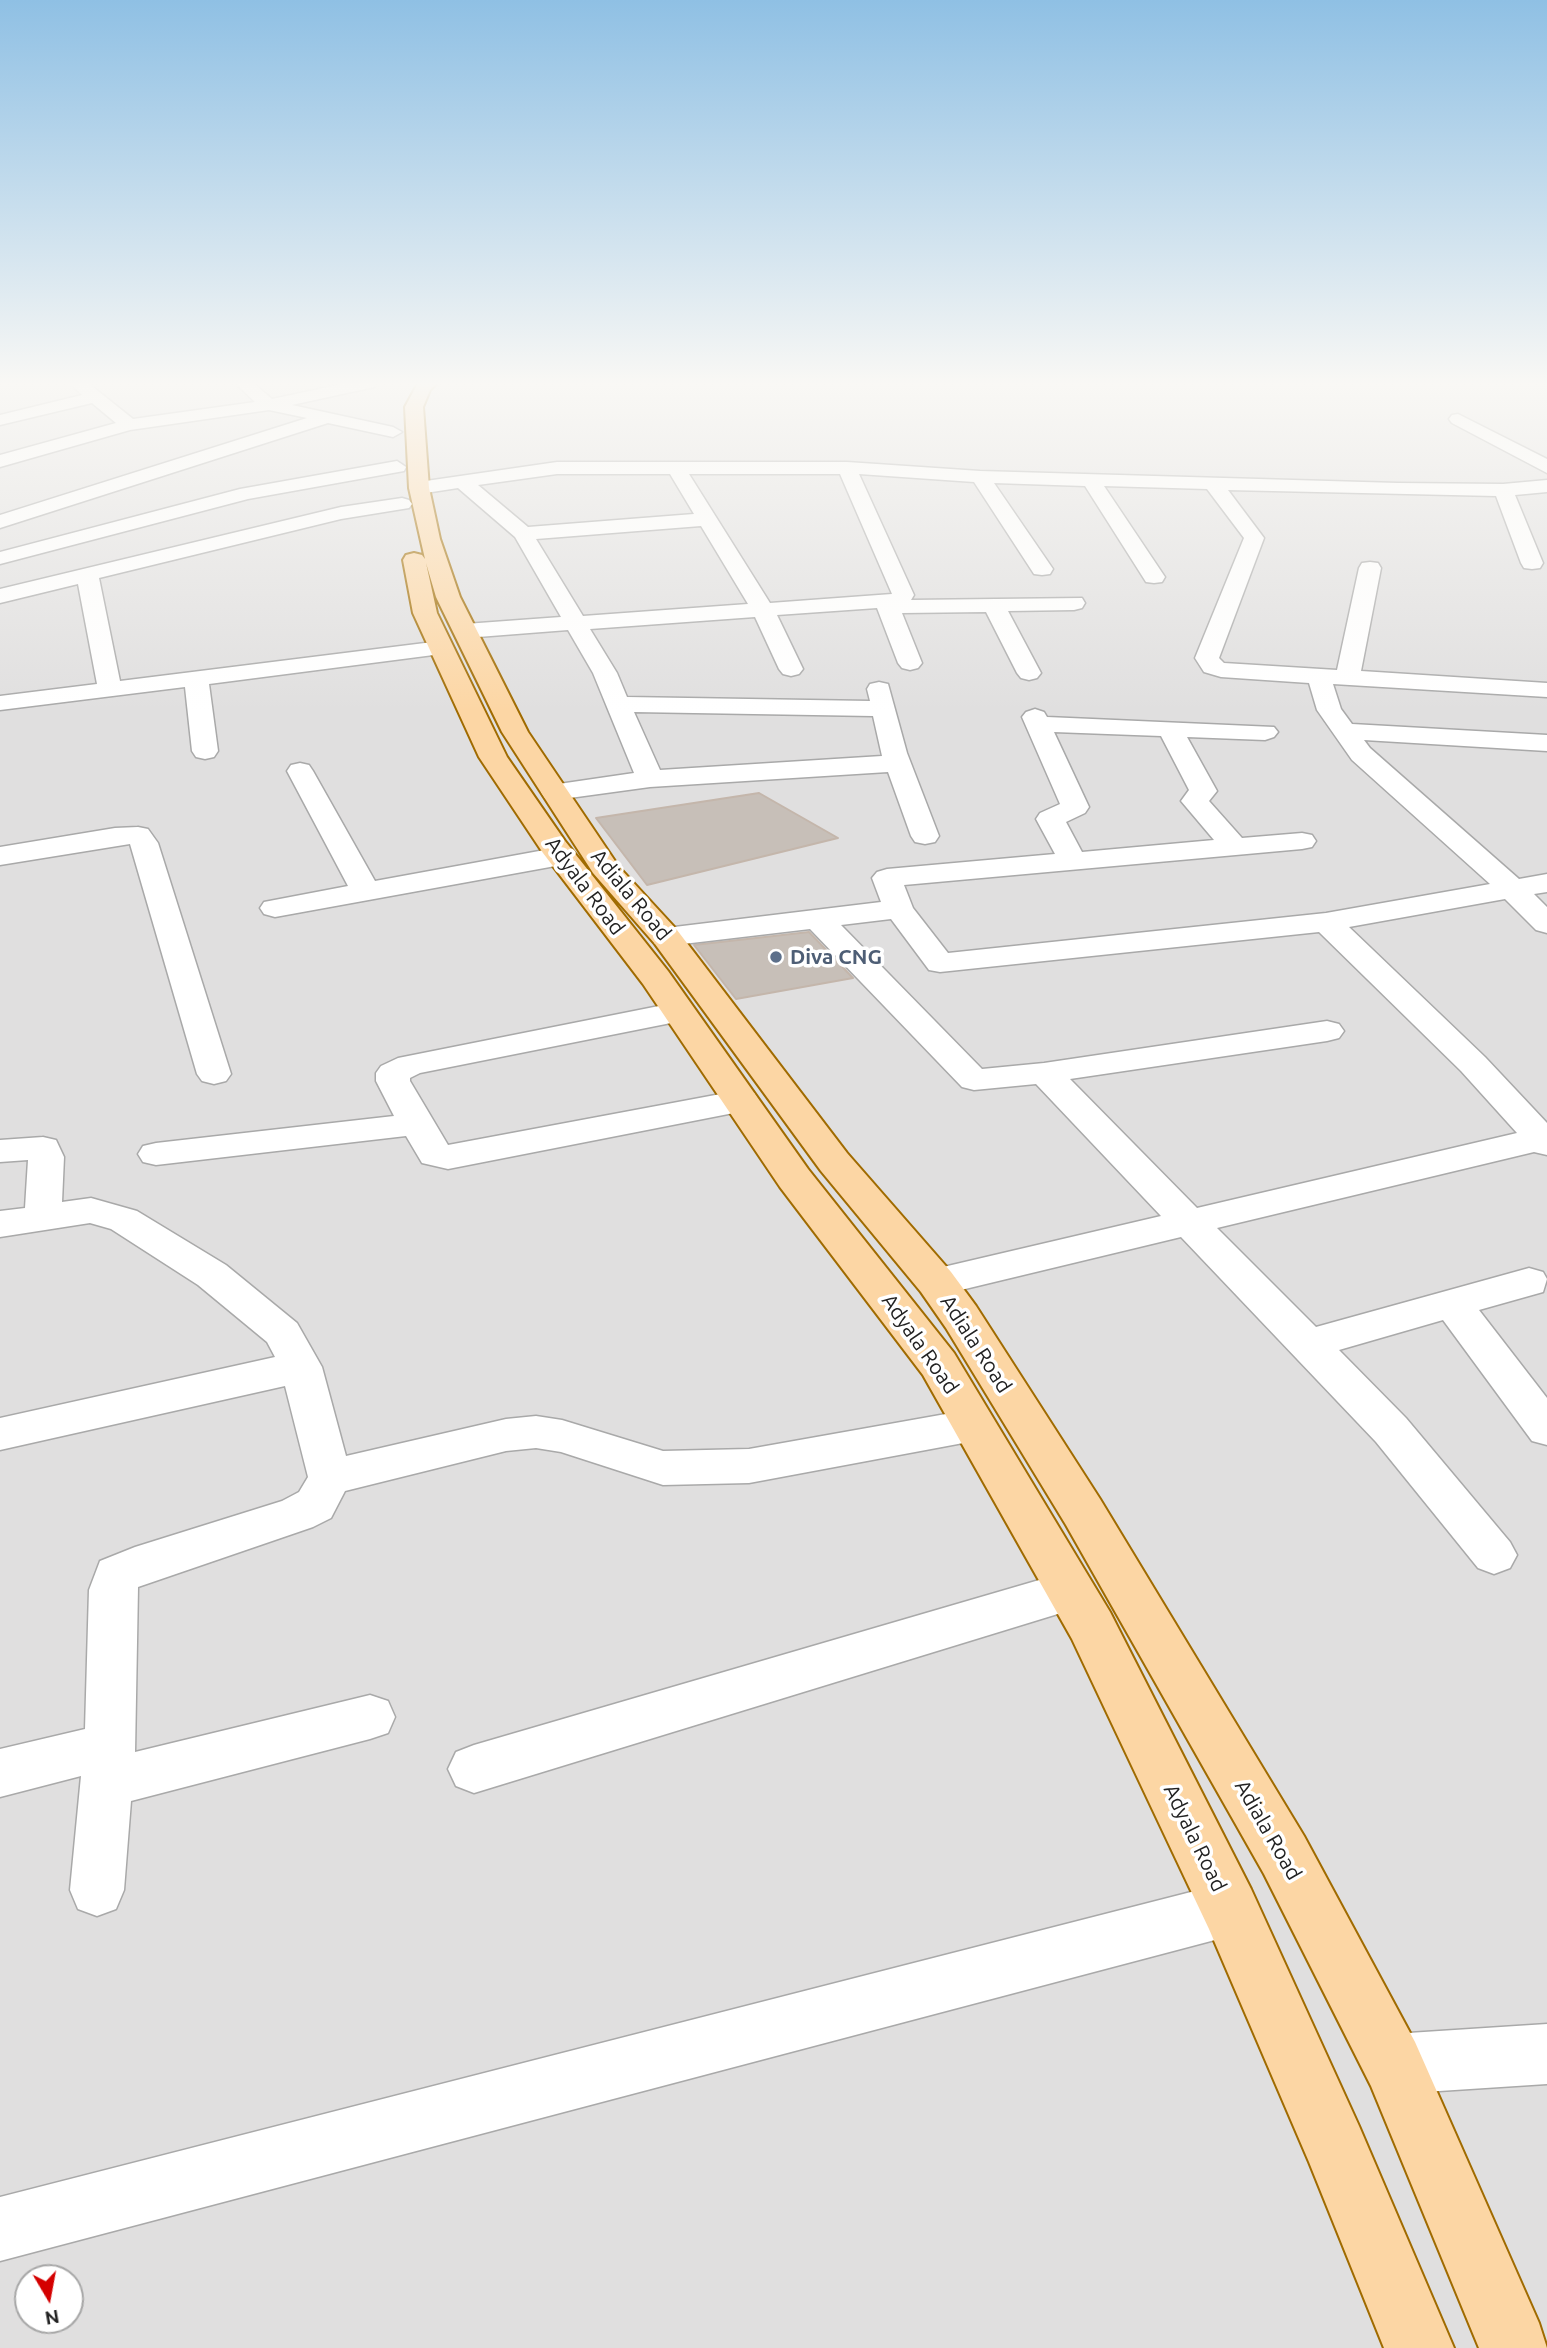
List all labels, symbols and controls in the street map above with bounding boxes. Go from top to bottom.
street label: Adyala Road [540,832,630,940]
street label: Adiala Road [586,844,676,946]
place label: Diva CNG [790,944,882,970]
marker: Diva CNG [768,949,784,965]
street label: Adyala Road [876,1289,964,1399]
street label: Adiala Road [935,1290,1017,1398]
street label: Adiala Road [1229,1775,1307,1885]
street label: Adyala Road [1158,1780,1232,1896]
north arrow [14,2264,84,2334]
text: N [43,2306,61,2330]

